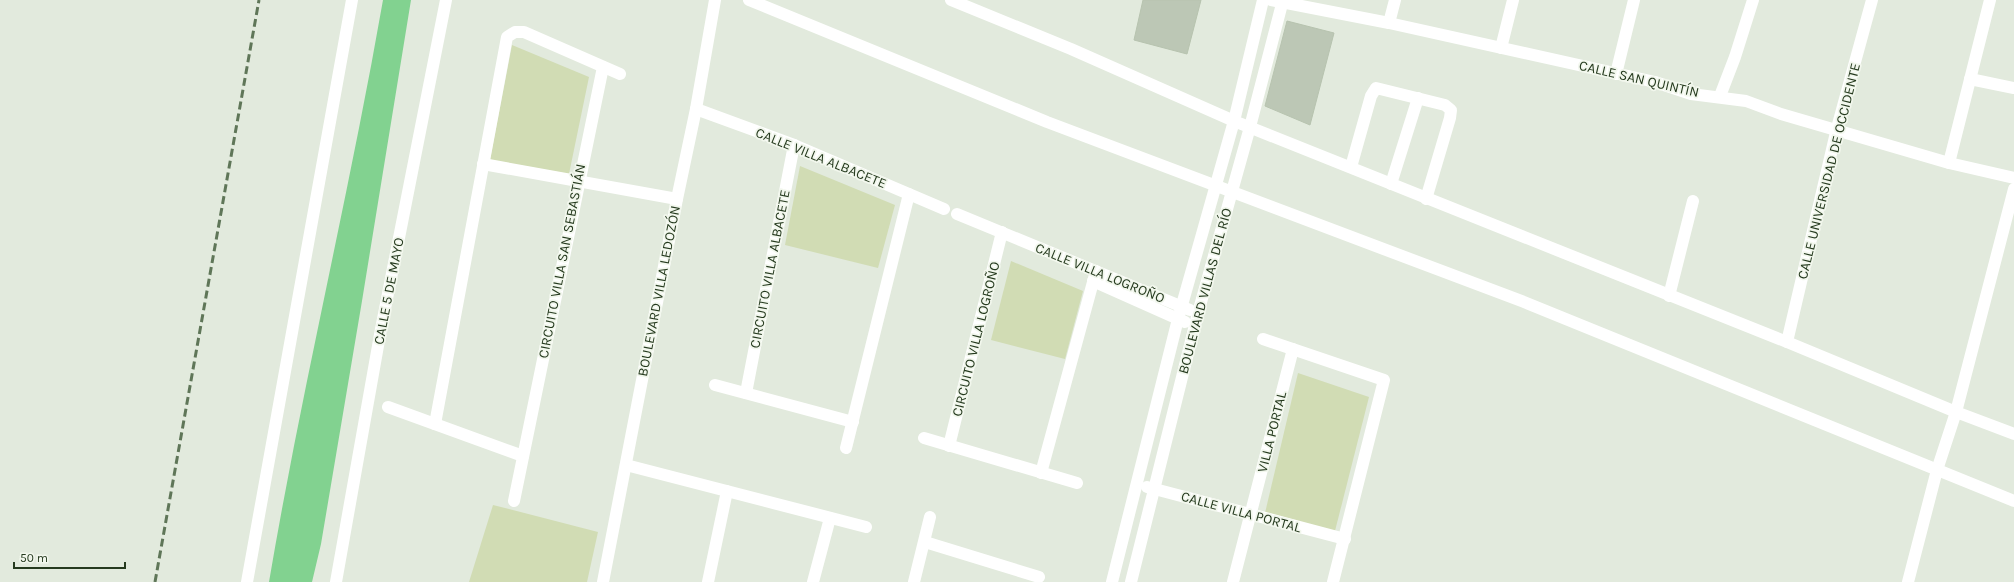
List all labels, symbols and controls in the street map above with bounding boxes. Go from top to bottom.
street label: CALLE SAN QUINTÍN [1577,56,1701,101]
street label: CALLE UNIVERSIDAD DE OCCIDENTE [1794,61,1864,281]
street label: CALLE VILLA ALBACETE [753,124,889,192]
street label: CIRCUITO VILLA SAN SEBASTIÁN [534,162,589,360]
street label: CIRCUITO VILLA ALBACETE [746,188,794,350]
street label: BOULEVARD VILLA LEDOZÓN [634,204,684,378]
street label: BOULEVARD VILLAS DEL RÍO [1174,206,1235,376]
street label: CALLE 5 DE MAYO [370,236,408,346]
street label: CALLE VILLA LOGROÑO [1033,239,1167,307]
street label: CIRCUITO VILLA LOGROÑO [948,260,1004,418]
street label: VILLA PORTAL [1254,389,1290,474]
street label: CALLE VILLA PORTAL [1179,488,1303,536]
scale bar [14,544,125,570]
text: 50 m [20,551,48,565]

